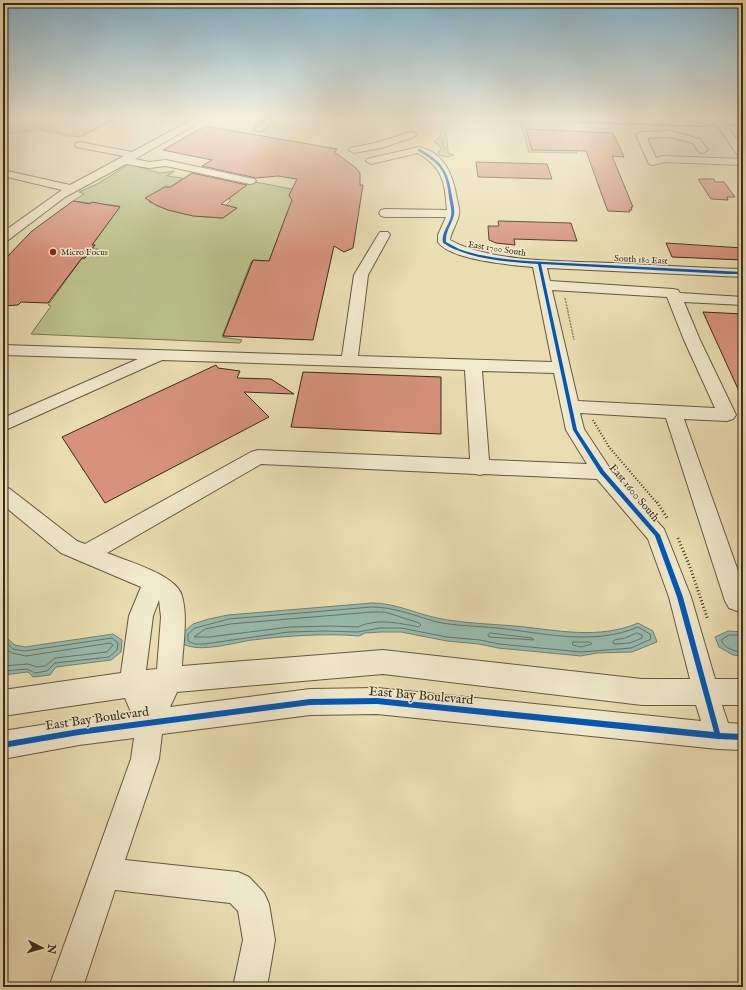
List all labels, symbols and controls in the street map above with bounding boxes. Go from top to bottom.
street label: East 1700 South [467,239,527,259]
marker: Micro Focus [48,247,58,257]
place label: Micro Focus [61,247,108,258]
street label: South 180 East [614,253,668,267]
street label: East 1600 South [606,461,662,525]
street label: East Bay Boulevard [368,683,474,709]
street label: East Bay Boulevard [44,703,150,735]
north arrow [22,928,62,968]
text: N [43,942,59,955]

